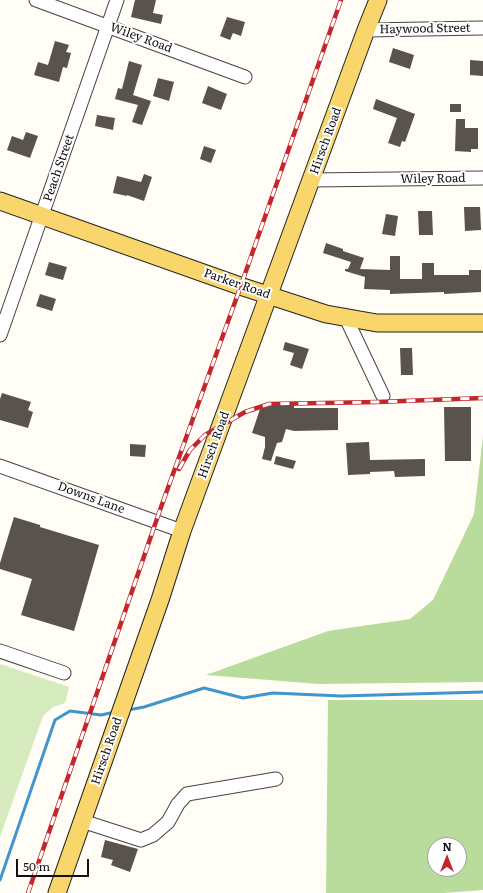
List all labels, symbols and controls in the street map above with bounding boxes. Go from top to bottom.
street label: Wiley Road [108,20,174,56]
street label: Haywood Street [379,21,471,37]
street label: Hirsch Road [307,105,345,177]
street label: Peach Street [41,132,77,204]
street label: Wiley Road [400,171,466,187]
street label: Parker Road [202,266,272,302]
street label: Hirsch Road [195,409,233,481]
street label: Downs Lane [56,479,126,517]
street label: Hirsch Road [89,715,125,787]
north arrow [427,837,467,877]
text: N [442,838,452,854]
scale bar [18,851,91,877]
text: 50 m [23,857,50,875]

